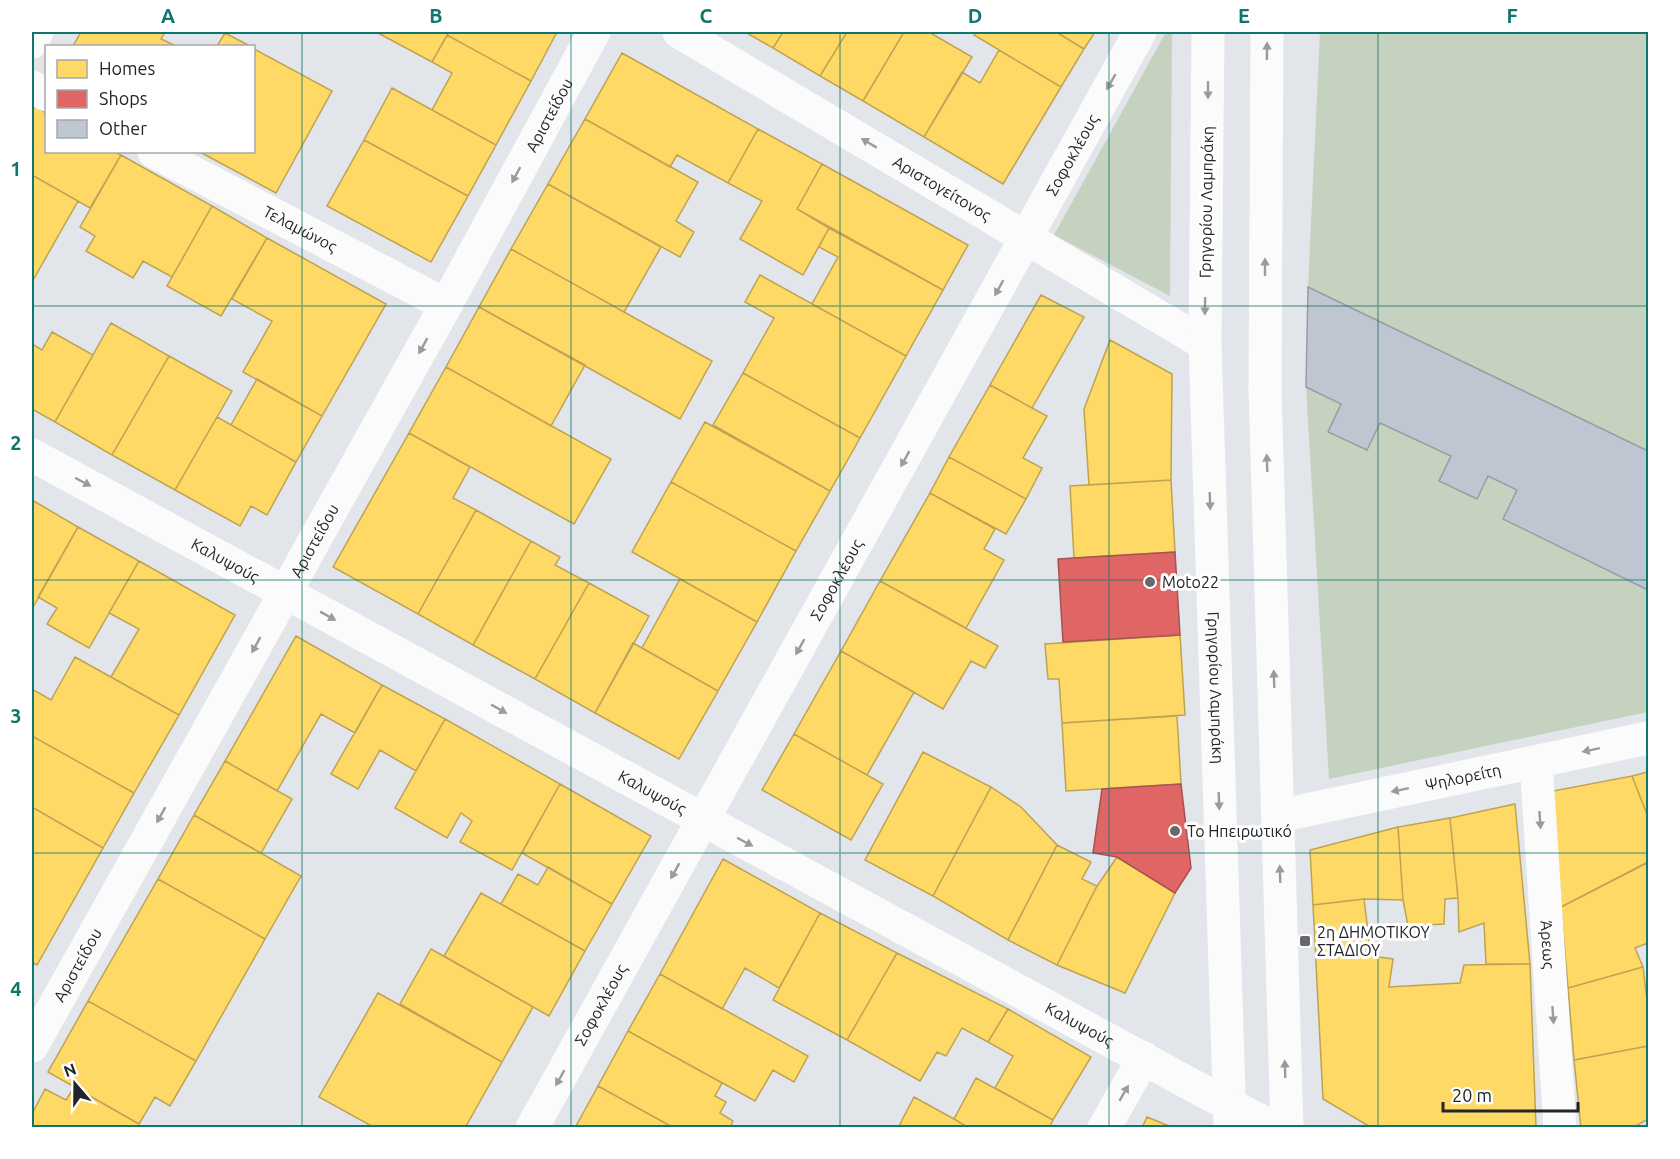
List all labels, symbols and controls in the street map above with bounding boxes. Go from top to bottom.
text: A [161,4,175,27]
text: B [429,4,443,27]
text: C [700,4,713,27]
text: D [968,4,982,27]
text: E [1238,4,1250,27]
text: F [1506,4,1518,27]
one-way arrow [1262,42,1271,61]
legend [45,45,255,153]
text: Homes [99,58,156,78]
one-way arrow [1107,74,1117,91]
street label: Αριστείδου [522,75,576,155]
one-way arrow [1203,80,1213,99]
text: Shops [99,88,148,108]
street label: Σοφοκλέους [1042,111,1103,198]
text: Other [99,118,147,138]
street label: Γρηγορίου Λαμπράκη [1196,126,1216,278]
one-way arrow [861,138,877,149]
street label: Αριστογείτονος [890,152,994,225]
text: 1 [10,157,22,180]
one-way arrow [511,167,521,184]
street label: Τελαμώνος [260,202,340,256]
one-way arrow [1260,258,1270,277]
one-way arrow [994,280,1004,297]
one-way arrow [1200,296,1210,315]
one-way arrow [418,338,428,355]
text: 2 [10,431,22,454]
one-way arrow [900,450,910,467]
one-way arrow [1263,454,1272,473]
one-way arrow [75,477,92,487]
one-way arrow [1205,491,1214,510]
street label: Αριστείδου [287,501,342,580]
street label: Καλυψούς [188,534,262,587]
street label: Σοφοκλέους [806,536,867,623]
place label: Moto22 [1162,573,1219,591]
marker: Moto22 [1143,575,1157,589]
one-way arrow [320,611,337,621]
street label: Γρηγορίου Λαμπράκη [1205,611,1227,764]
one-way arrow [251,637,261,654]
one-way arrow [795,639,805,656]
one-way arrow [1269,670,1279,689]
text: 3 [10,704,22,727]
one-way arrow [491,704,508,714]
one-way arrow [1582,746,1601,755]
street label: Ψηλορείτη [1423,760,1502,794]
street label: Καλυψούς [615,766,689,819]
one-way arrow [1391,786,1410,795]
one-way arrow [1215,791,1224,810]
one-way arrow [156,807,166,824]
one-way arrow [1535,810,1545,829]
place label: Το Ηπειρωτικό [1187,822,1292,840]
marker: Το Ηπειρωτικό [1168,824,1182,838]
one-way arrow [736,837,753,847]
one-way arrow [670,863,681,879]
one-way arrow [1275,865,1285,884]
street label: Άρεως [1537,920,1559,969]
place label: 2η ΔΗΜΟΤΙΚΟΥ ΣΤΑΔΙΟΥ [1317,923,1430,959]
street label: Αριστείδου [50,925,105,1005]
marker: 2η ΔΗΜΟΤΙΚΟΥ ΣΤΑΔΙΟΥ [1298,934,1312,948]
street label: Σοφοκλέους [571,961,631,1048]
text: 4 [10,977,22,1000]
street label: Καλυψούς [1042,998,1117,1051]
one-way arrow [1548,1005,1557,1024]
north arrow [45,1054,105,1114]
text: N [61,1059,79,1080]
one-way arrow [1281,1060,1290,1079]
one-way arrow [555,1070,565,1087]
scale bar [1443,1075,1578,1113]
one-way arrow [1119,1084,1129,1101]
text: 20 m [1452,1085,1492,1105]

